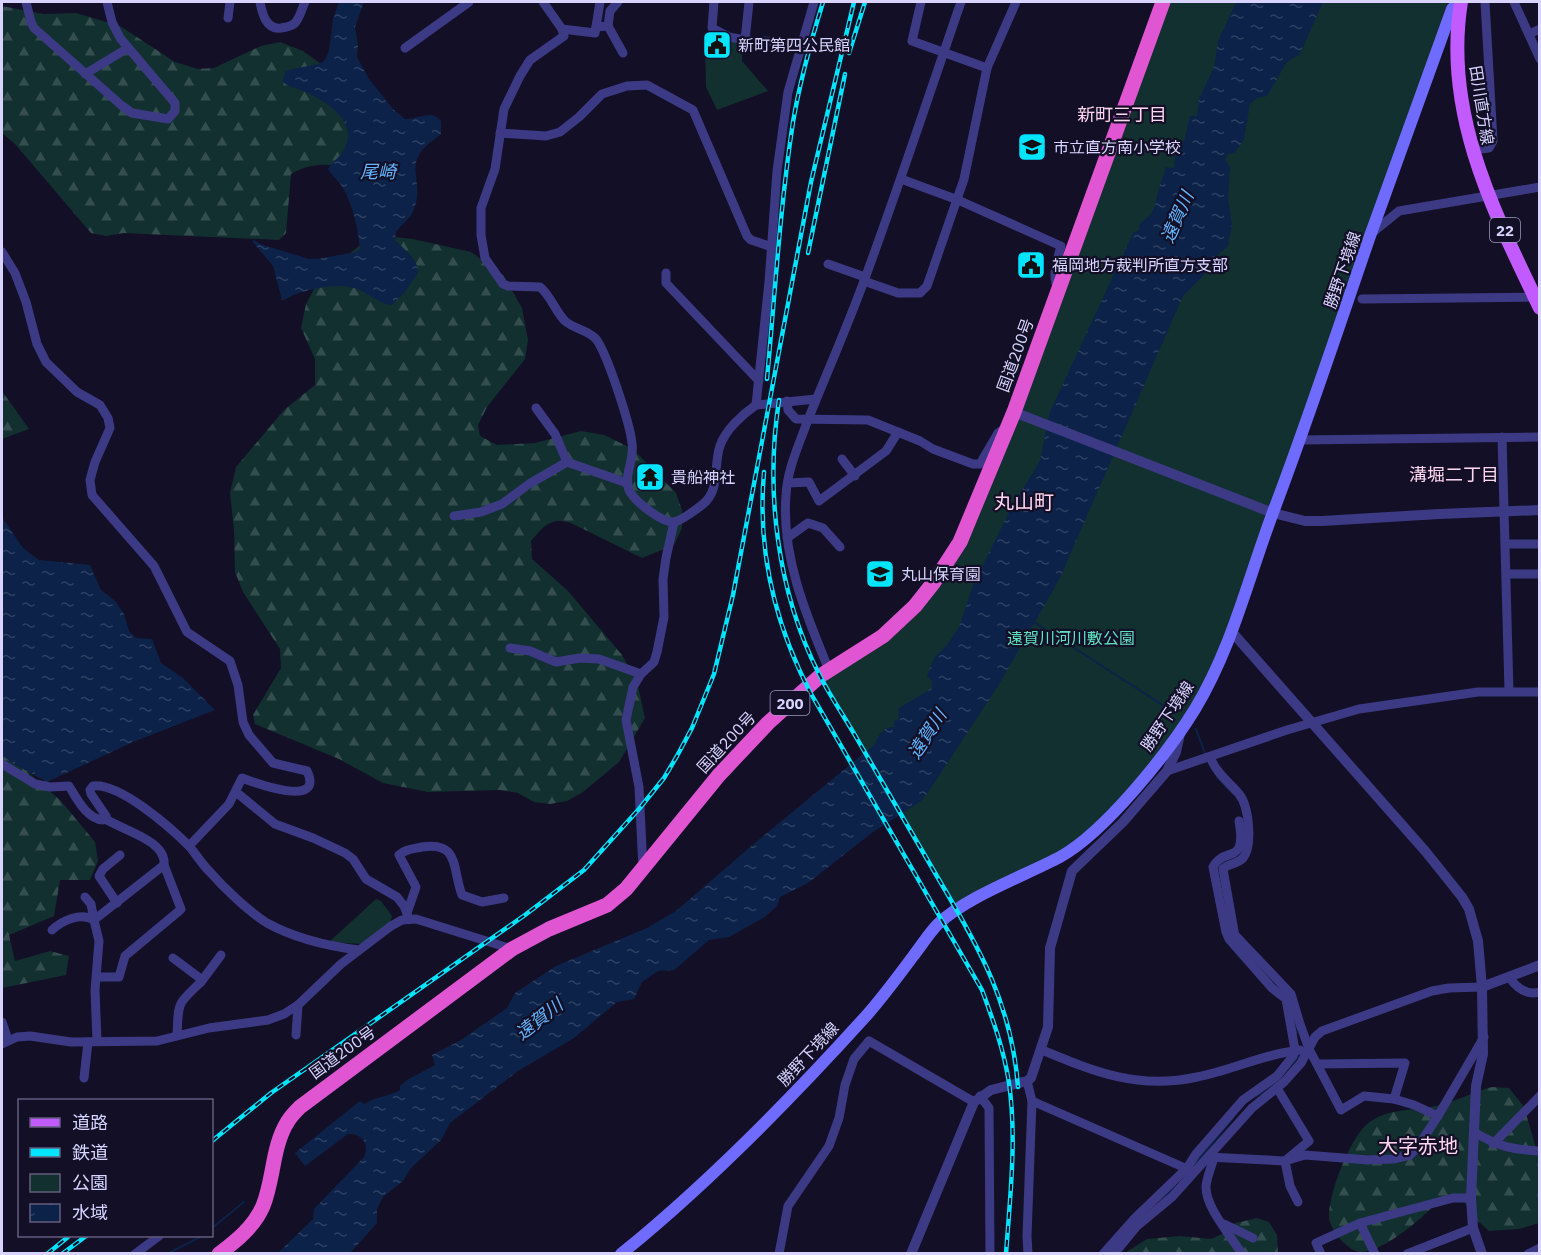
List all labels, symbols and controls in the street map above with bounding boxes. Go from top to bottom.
public building icon: 新町第四公民館 [701,29,733,61]
place label: 新町第四公民館 [738,35,850,55]
street label: 田川直方線 [1466,64,1498,146]
district label: 新町三丁目 [1077,103,1167,126]
school or university icon: 市立直方南小学校 [1016,131,1048,163]
place label: 市立直方南小学校 [1053,137,1181,157]
water label: 尾崎 [360,160,399,183]
water label: 遠賀川 [1156,186,1199,246]
road number: 22 [1490,218,1520,242]
street label: 勝野下境線 [1320,229,1364,311]
public building icon: 福岡地方裁判所直方支部 [1015,249,1047,281]
place label: 福岡地方裁判所直方支部 [1052,255,1228,275]
street label: 国道200号 [992,315,1038,395]
temple icon: 貴船神社 [634,461,666,493]
district label: 溝堀二丁目 [1409,463,1499,486]
place label: 貴船神社 [671,467,735,487]
district label: 丸山町 [994,488,1054,515]
school or university icon: 丸山保育園 [864,558,896,590]
place label: 丸山保育園 [901,564,981,584]
park label: 遠賀川河川敷公園 [1007,628,1135,648]
street label: 勝野下境線 [1136,677,1198,755]
road number: 200 [770,691,810,715]
water label: 遠賀川 [903,703,952,763]
street label: 国道200号 [692,707,760,777]
water label: 遠賀川 [511,992,569,1045]
street label: 勝野下境線 [773,1018,843,1090]
street label: 国道200号 [305,1021,379,1083]
legend [18,1099,213,1237]
text: 道路 [72,1111,108,1134]
district label: 大字赤地 [1378,1132,1458,1159]
text: 鉄道 [72,1141,108,1164]
text: 公園 [72,1171,108,1194]
text: 水域 [72,1201,108,1224]

